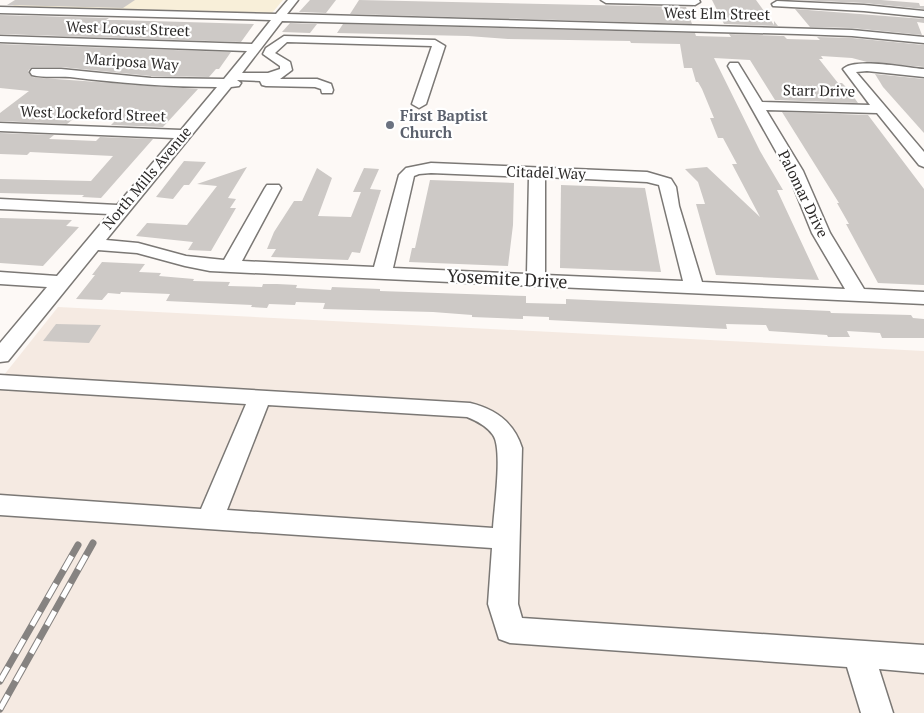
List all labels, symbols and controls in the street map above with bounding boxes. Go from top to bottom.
street label: West Elm Street [664,2,771,24]
street label: West Locust Street [66,16,191,40]
street label: Mariposa Way [85,48,180,74]
street label: Starr Drive [783,79,855,101]
street label: West Lockeford Street [20,100,167,126]
place label: First Baptist Church [400,105,488,142]
marker: First Baptist Church [384,119,396,131]
street label: North Mills Avenue [97,122,195,233]
street label: Palomar Drive [774,146,834,241]
street label: Citadel Way [506,161,587,183]
street label: Yosemite Drive [446,263,568,293]

